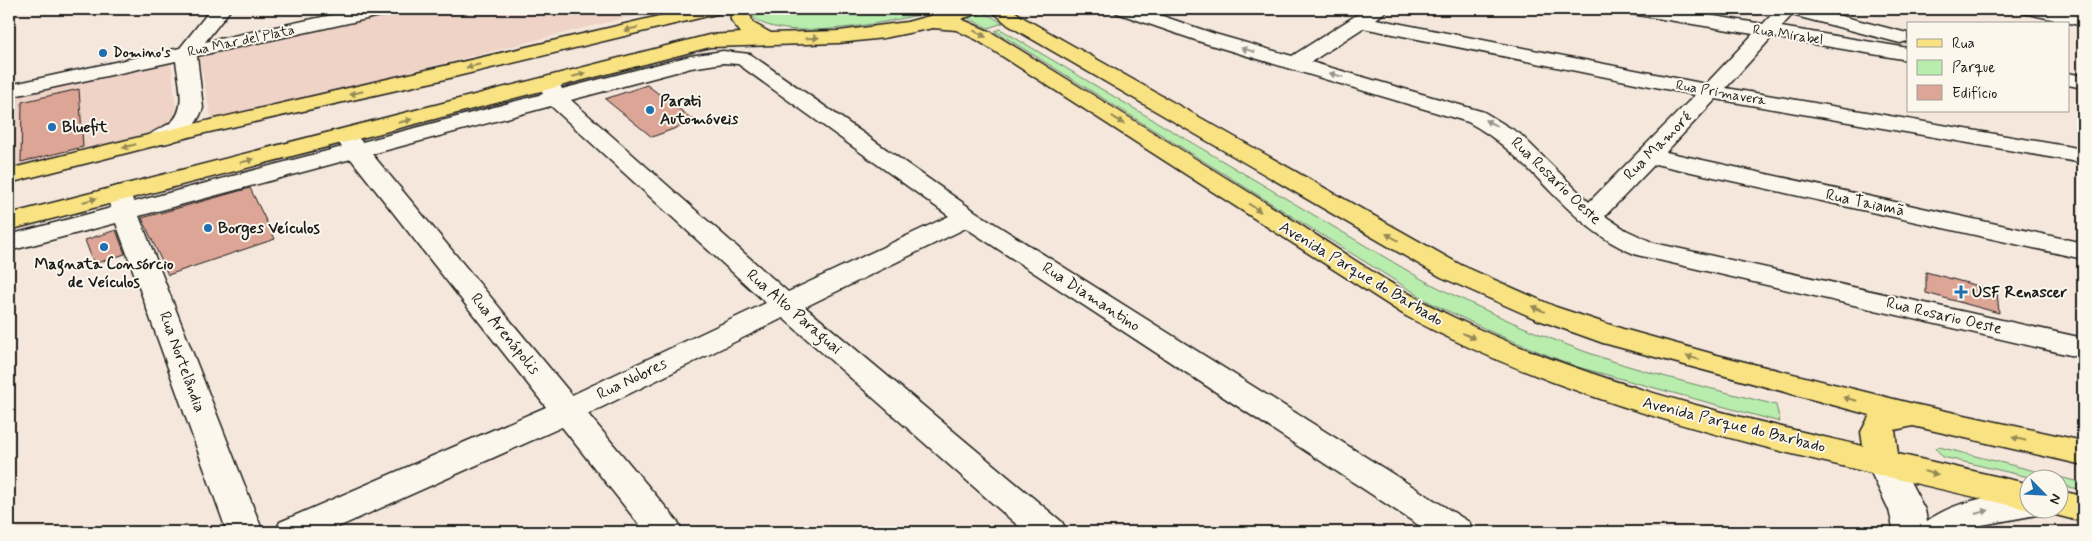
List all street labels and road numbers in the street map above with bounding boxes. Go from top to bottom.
street label: Rua Mar del Plata [186,21,296,61]
street label: Rua Mirabel [1752,21,1824,49]
street label: Rua Primavera [1674,76,1768,110]
street label: Rua Mamoré [1619,107,1697,185]
street label: Rua Rosario Oeste [1506,132,1606,230]
street label: Rua Taiamã [1824,184,1906,222]
street label: Avenida Parque do Barbado [1275,217,1447,331]
street label: Rua Diamantino [1038,257,1144,337]
street label: Rua Alto Paraguai [741,265,846,360]
street label: Rua Arenápolis [466,289,544,379]
street label: Rua Rosario Oeste [1884,292,2004,340]
street label: Rua Nortelândia [154,309,210,416]
street label: Rua Nobres [593,353,671,405]
street label: Avenida Parque do Barbado [1640,392,1828,458]

